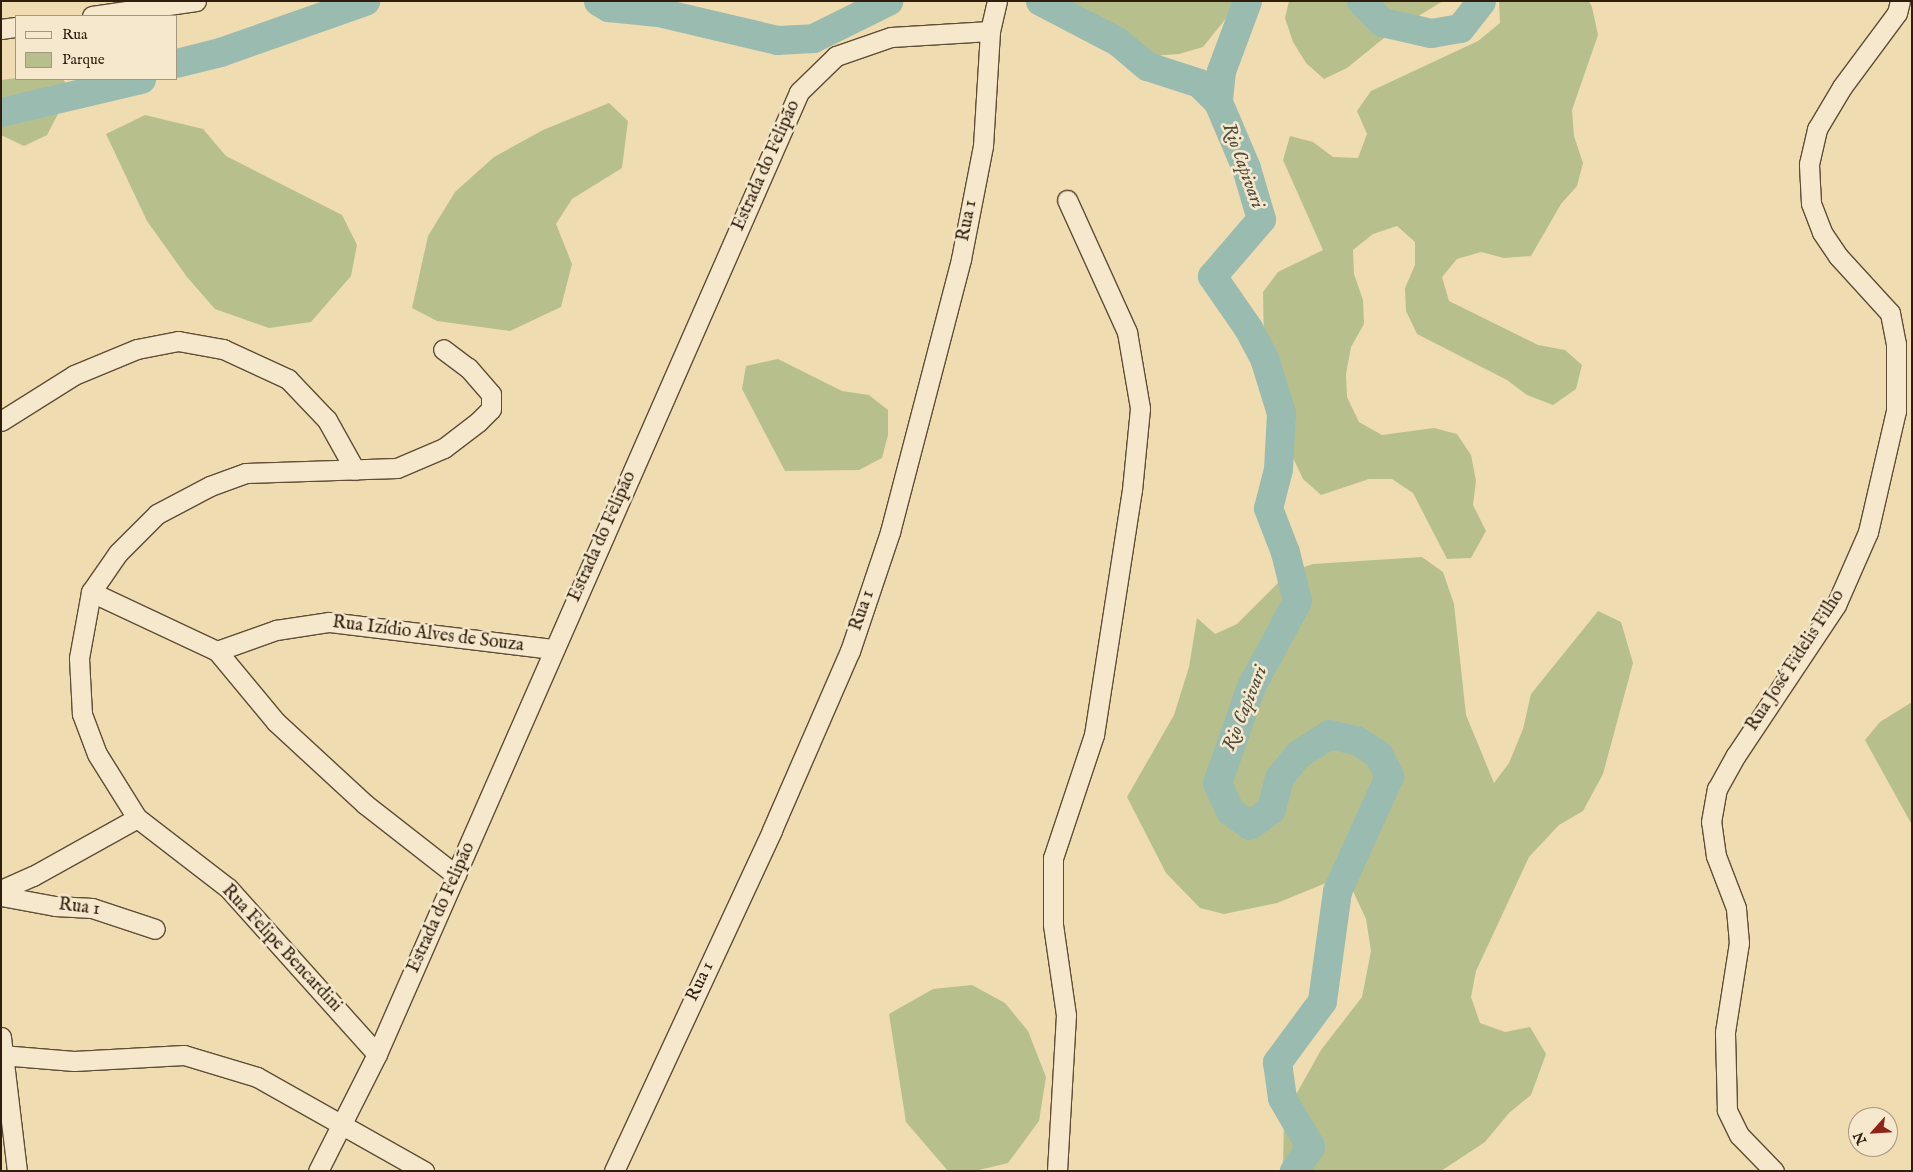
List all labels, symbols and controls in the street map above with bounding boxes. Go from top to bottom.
legend [15,15,178,80]
text: Rua [62,25,88,44]
text: Parque [62,50,105,69]
street label: Estrada do Felipão [729,97,805,235]
water label: Rio Capivari [1216,120,1268,212]
street label: Rua 1 [953,199,983,243]
street label: Estrada do Felipão [565,468,641,606]
street label: Rua José Fidelis Filho [1742,586,1850,736]
street label: Rua 1 [846,588,880,634]
street label: Rua Izídio Alves de Souza [331,613,525,657]
water label: Rio Capivari [1219,663,1273,755]
street label: Estrada do Felipão [404,839,480,977]
street label: Rua Felipe Bencardini [216,881,346,1017]
street label: Rua 1 [57,895,101,921]
street label: Rua 1 [682,959,720,1005]
north arrow [1848,1107,1898,1157]
text: N [1850,1129,1871,1148]

